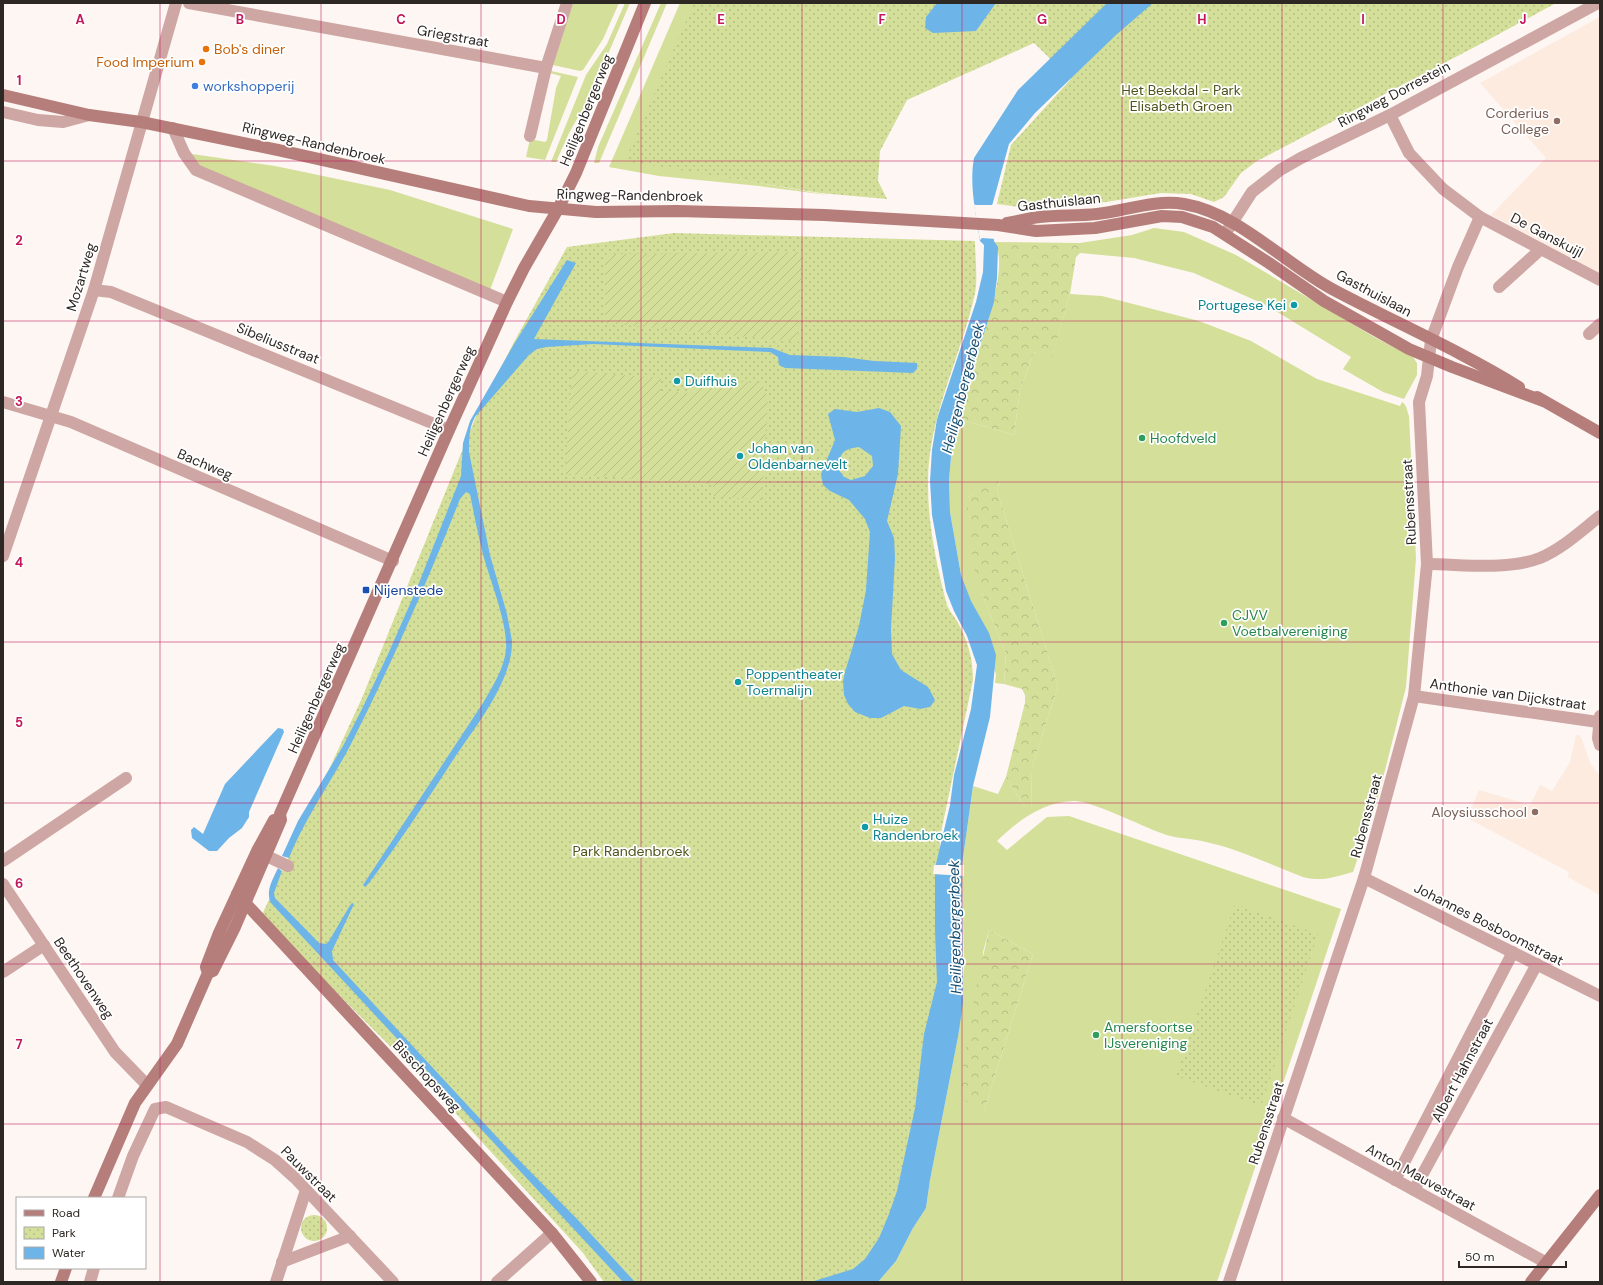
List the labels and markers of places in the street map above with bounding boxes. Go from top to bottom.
place label: Bob's diner [214,40,285,58]
marker: Bob's diner [201,44,211,54]
place label: Food Imperium [96,53,194,71]
marker: Food Imperium [197,57,207,67]
place label: workshopperij [203,77,294,95]
marker: workshopperij [190,81,200,91]
place label: Corderius College [1485,104,1549,138]
marker: Corderius College [1552,116,1562,126]
place label: Portugese Kei [1198,296,1286,314]
marker: Portugese Kei [1289,300,1299,310]
place label: Duifhuis [685,372,737,390]
marker: Duifhuis [672,376,682,386]
place label: Hoofdveld [1150,429,1216,447]
marker: Hoofdveld [1137,433,1147,443]
place label: Johan van Oldenbarnevelt [748,439,848,473]
marker: Johan van Oldenbarnevelt [735,451,745,461]
place label: Nijenstede [374,581,443,599]
marker: Nijenstede [361,585,371,595]
place label: CJVV Voetbalvereniging [1232,606,1348,640]
marker: CJVV Voetbalvereniging [1219,618,1229,628]
place label: Poppentheater Toermalijn [746,665,843,699]
marker: Poppentheater Toermalijn [733,677,743,687]
place label: Aloysiusschool [1431,803,1527,821]
marker: Aloysiusschool [1530,807,1540,817]
place label: Huize Randenbroek [873,810,959,844]
marker: Huize Randenbroek [860,822,870,832]
place label: Amersfoortse IJsvereniging [1104,1018,1193,1052]
marker: Amersfoortse IJsvereniging [1091,1030,1101,1040]

